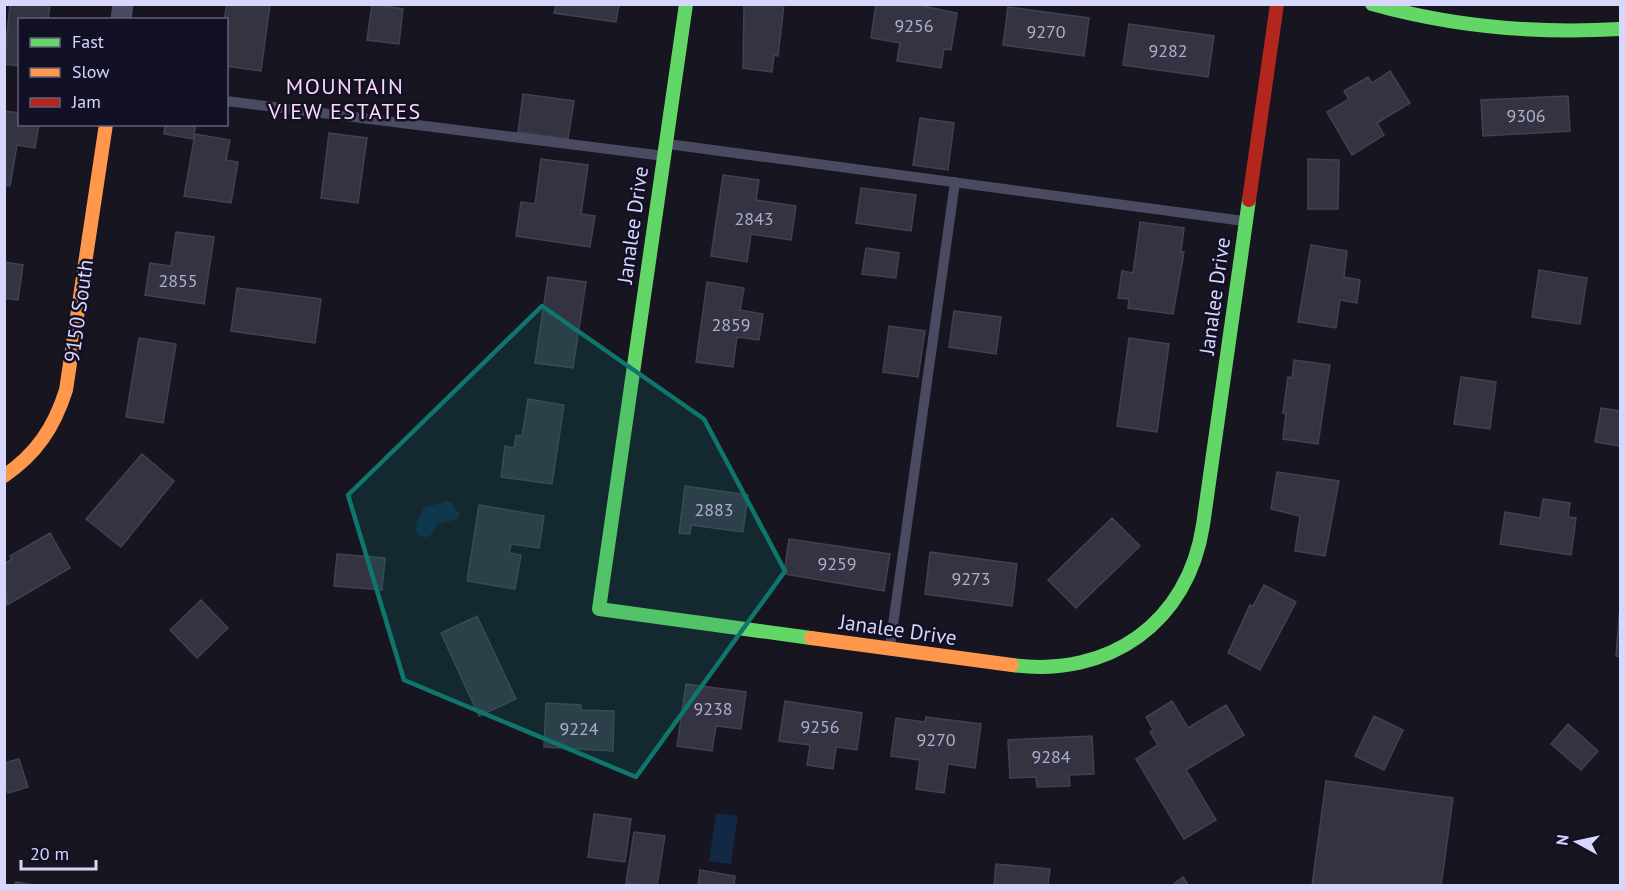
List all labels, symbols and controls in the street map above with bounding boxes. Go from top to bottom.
house number: 9256 [894,14,934,37]
legend [18,18,228,126]
house number: 9270 [1026,20,1066,43]
text: Fast [72,30,104,53]
house number: 9282 [1148,39,1188,62]
text: Slow [72,60,110,83]
district label: MOUNTAIN VIEW ESTATES [267,72,422,125]
text: Jam [71,90,101,113]
house number: 9306 [1506,104,1546,127]
street label: Janalee Drive [611,164,654,286]
house number: 2843 [734,207,774,230]
street label: Janalee Drive [1193,235,1236,357]
street label: 9150 South [58,258,99,364]
house number: 2855 [158,269,198,292]
house number: 2859 [711,313,751,336]
house number: 2883 [694,498,734,521]
house number: 9259 [817,552,857,575]
house number: 9273 [951,567,991,590]
street label: Janalee Drive [837,608,959,651]
house number: 9238 [693,697,733,720]
house number: 9256 [800,715,840,738]
house number: 9224 [559,717,599,740]
house number: 9270 [916,728,956,751]
house number: 9284 [1031,745,1071,768]
north arrow [1547,812,1607,872]
scale bar [21,833,96,871]
text: N [1552,833,1573,847]
text: 20 m [30,842,69,865]

